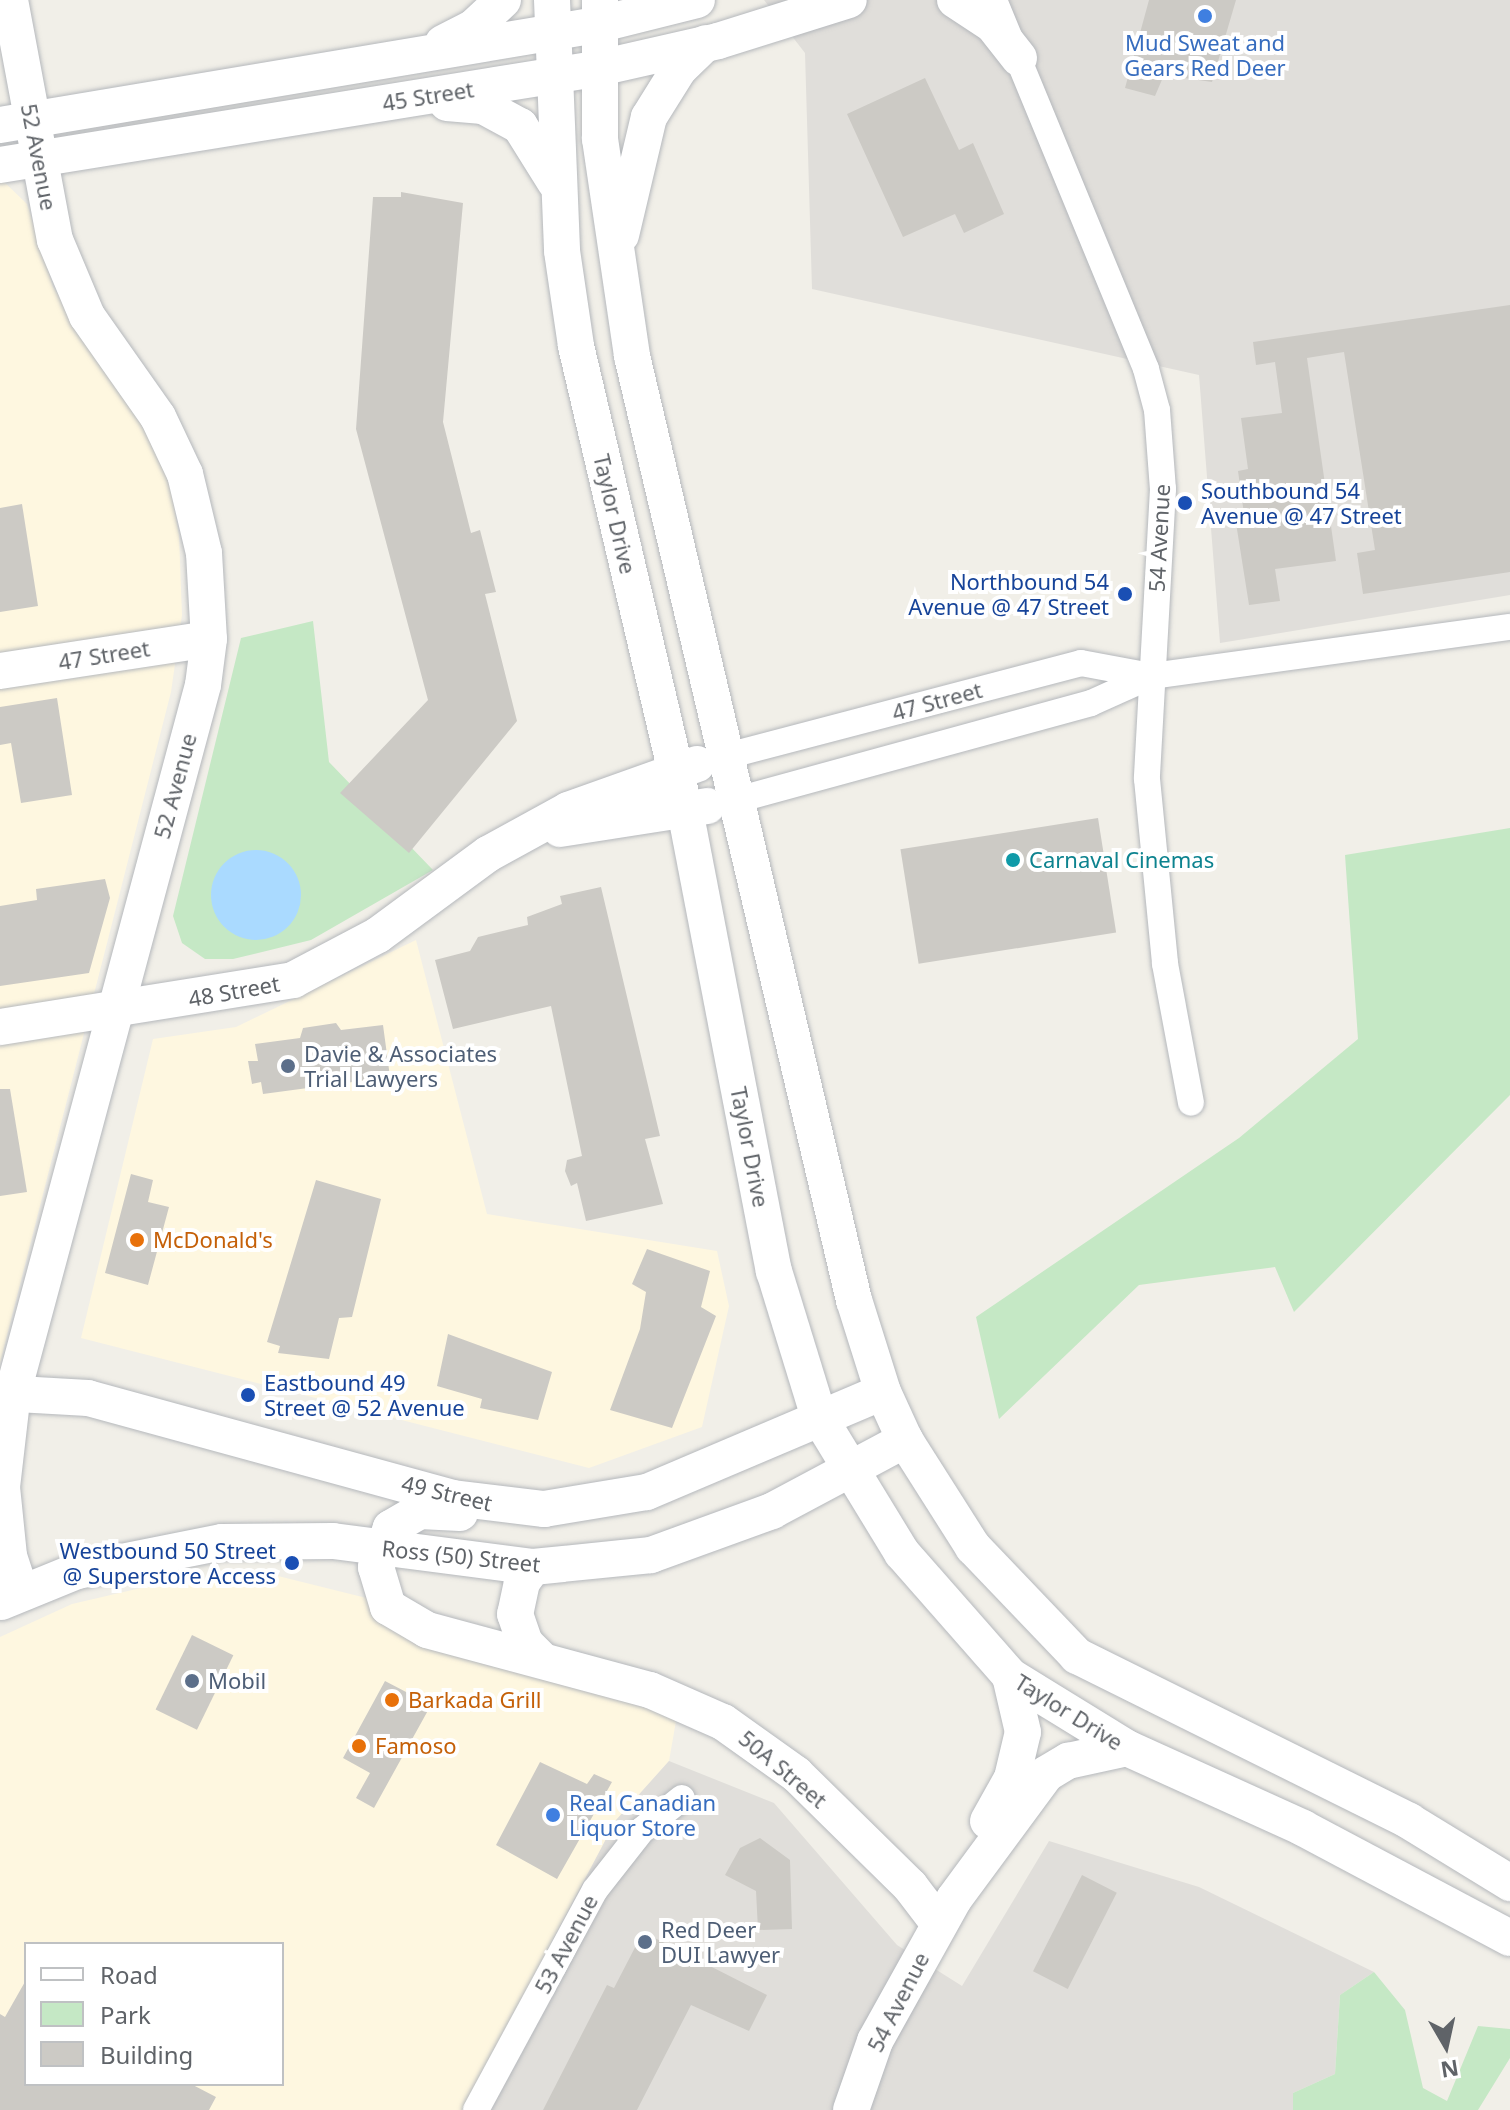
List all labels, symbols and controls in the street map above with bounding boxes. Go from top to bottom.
marker: Mud Sweat and Gears Red Deer [1196,7,1214,25]
place label: Mud Sweat and Gears Red Deer [1124,29,1286,80]
street label: 45 Street [380,76,476,116]
street label: 52 Avenue [16,101,62,213]
street label: Taylor Drive [588,451,642,577]
place label: Southbound 54 Avenue @ 47 Street [1201,477,1402,528]
street label: 54 Avenue [1143,483,1175,593]
marker: Southbound 54 Avenue @ 47 Street [1176,494,1194,512]
place label: Northbound 54 Avenue @ 47 Street [908,568,1109,620]
marker: Northbound 54 Avenue @ 47 Street [1116,585,1134,603]
street label: 47 Street [56,635,152,675]
street label: 47 Street [889,676,985,726]
street label: 52 Avenue [148,730,202,842]
place label: Carnaval Cinemas [1029,847,1214,873]
marker: Carnaval Cinemas [1004,851,1022,869]
street label: 48 Street [186,970,282,1012]
place label: Davie & Associates Trial Lawyers [304,1040,497,1092]
marker: Davie & Associates Trial Lawyers [279,1057,297,1075]
street label: Taylor Drive [725,1084,775,1210]
place label: McDonald's [153,1227,273,1253]
marker: McDonald's [128,1231,146,1249]
place label: Eastbound 49 Street @ 52 Avenue [264,1369,465,1420]
marker: Eastbound 49 Street @ 52 Avenue [239,1386,257,1404]
street label: 49 Street [399,1470,495,1516]
street label: Ross (50) Street [380,1535,542,1577]
place label: Westbound 50 Street @ Superstore Access [59,1537,276,1588]
marker: Westbound 50 Street @ Superstore Access [283,1554,301,1572]
place label: Mobil [208,1668,266,1694]
street label: Taylor Drive [1010,1668,1128,1756]
marker: Mobil [183,1672,201,1690]
place label: Barkada Grill [408,1687,542,1713]
marker: Barkada Grill [383,1691,401,1709]
street label: 50A Street [734,1725,832,1813]
place label: Famoso [375,1733,456,1759]
marker: Famoso [350,1737,368,1755]
place label: Real Canadian Liquor Store [569,1789,716,1840]
marker: Real Canadian Liquor Store [544,1806,562,1824]
street label: 53 Avenue [529,1890,603,1998]
place label: Red Deer DUI Lawyer [661,1916,780,1968]
marker: Red Deer DUI Lawyer [636,1933,654,1951]
legend [24,1942,284,2086]
street label: 54 Avenue [862,1948,934,2056]
text: Road [100,1958,158,1991]
text: Park [100,1998,151,2031]
north arrow [1406,2006,1486,2086]
text: Building [100,2038,193,2071]
text: N [1439,2053,1461,2086]

